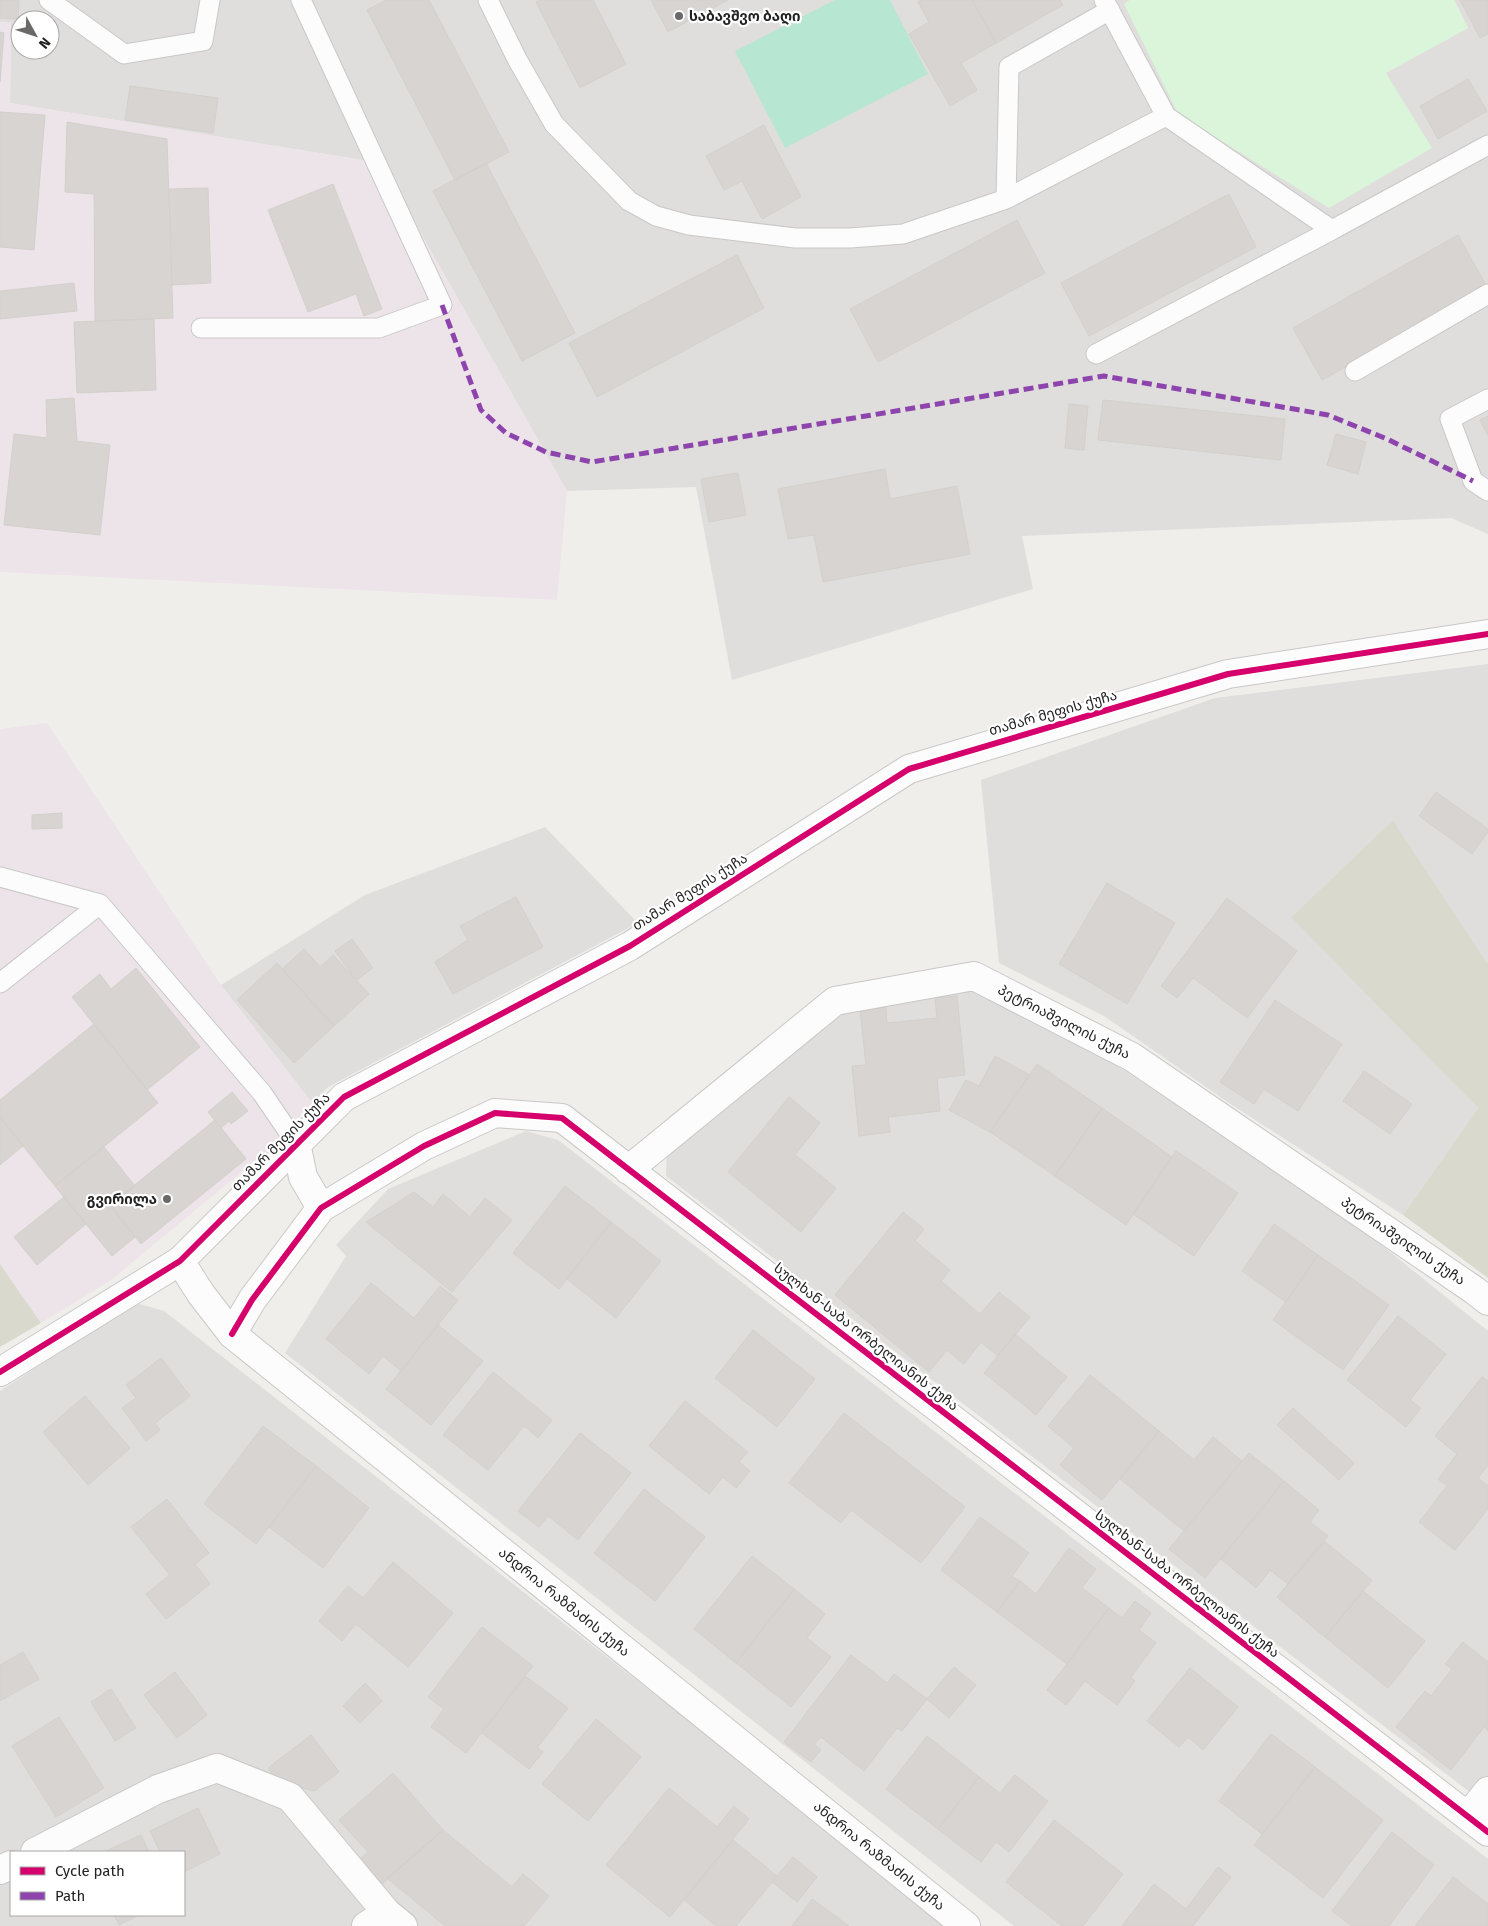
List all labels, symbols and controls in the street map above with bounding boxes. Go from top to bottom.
place label: საბავშვო ბაღი [689,8,800,25]
north arrow [10,10,60,60]
marker: საბავშვო ბაღი [673,10,685,22]
text: N [35,34,54,52]
street label: თამარ მეფის ქუჩა [987,687,1119,739]
street label: თამარ მეფის ქუჩა [629,850,751,934]
street label: პეტრიაშვილის ქუჩა [995,981,1133,1063]
street label: თამარ მეფის ქუჩა [228,1089,334,1195]
place label: გვირილა [87,1191,157,1208]
marker: გვირილა [161,1193,173,1205]
street label: პეტრიაშვილის ქუჩა [1338,1193,1468,1289]
street label: სულხან-საბა ორბელიანის ქუჩა [770,1260,962,1414]
street label: სულხან-საბა ორბელიანის ქუჩა [1091,1507,1283,1661]
street label: ანდრია რაზმაძის ქუჩა [495,1544,633,1660]
street label: ანდრია რაზმაძის ქუჩა [810,1798,948,1914]
legend [10,1851,185,1916]
text: Cycle path [55,1862,125,1880]
text: Path [55,1887,85,1905]

